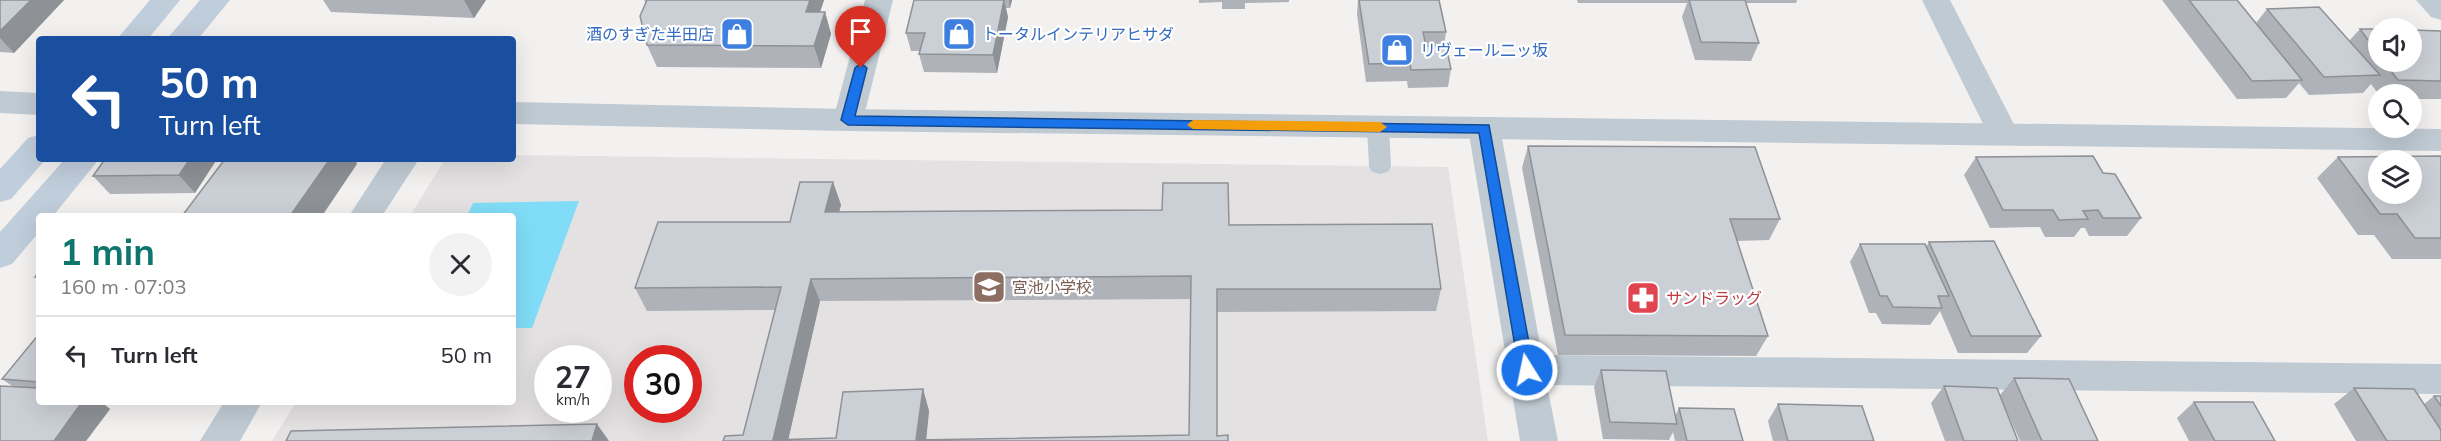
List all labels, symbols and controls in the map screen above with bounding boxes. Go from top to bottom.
pin [835,6,886,68]
icon: arrive [844,15,877,48]
shop icon: 酒のすぎた半田店 [719,16,755,52]
shop icon: トータルインテリアヒサダ [941,16,977,52]
map controls [2368,18,2422,204]
button: sound [2368,18,2422,72]
place label: 酒のすぎた半田店 [586,24,714,44]
place label: トータルインテリアヒサダ [982,24,1174,44]
shop icon: リヴェール二ッ坂 [1379,32,1415,68]
place label: リヴェール二ッ坂 [1420,40,1548,60]
text: 50 m [159,56,259,109]
icon: left [60,60,138,138]
button: search [2368,84,2422,138]
text: Turn left [159,108,261,142]
button: layers [2368,150,2422,204]
text: 1 min [60,229,155,274]
button: close [429,233,492,296]
school or university icon: 宮池小学校 [971,269,1007,305]
text: 160 m · 07:03 [60,274,186,299]
place label: 宮池小学校 [1012,277,1092,297]
pharmacy icon: サンドラッグ [1625,280,1661,316]
place label: サンドラッグ [1666,288,1762,308]
position arrow [1495,338,1559,402]
icon: left [60,339,93,372]
text: Turn left [111,341,198,369]
text: 50 m [441,341,492,369]
speed limit sign: 30 [624,345,702,423]
text: 27 [555,358,591,396]
text: km/h [556,390,590,409]

